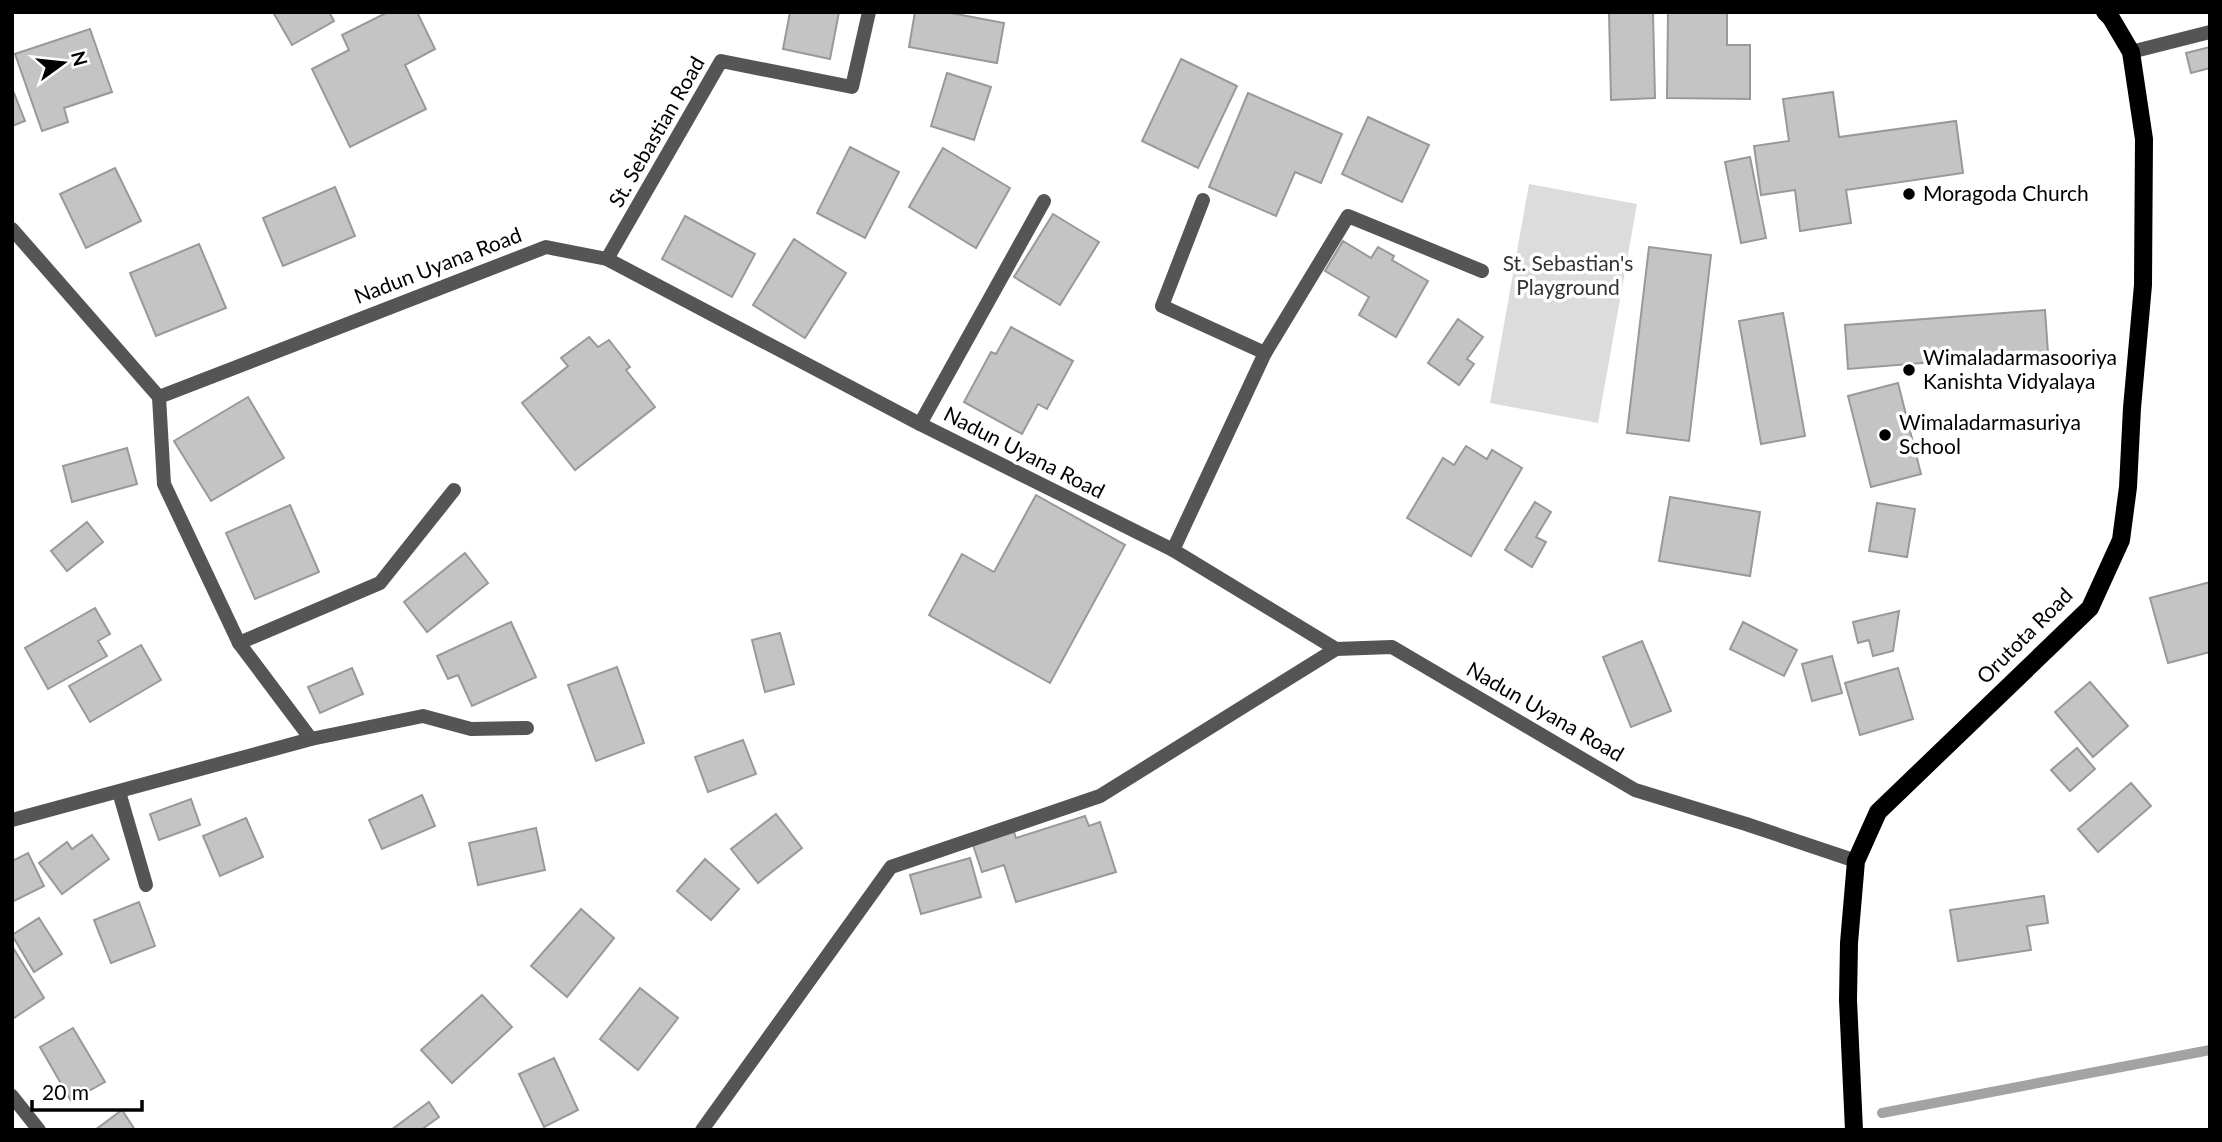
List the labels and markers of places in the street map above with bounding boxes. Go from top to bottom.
place label: Moragoda Church [1923,180,2089,205]
marker: Moragoda Church [1901,186,1917,202]
place label: Wimaladarmasooriya Kanishta Vidyalaya [1923,344,2117,393]
marker: Wimaladarmasooriya Kanishta Vidyalaya [1901,362,1917,378]
place label: Wimaladarmasuriya School [1899,409,2081,458]
marker: Wimaladarmasuriya School [1877,427,1893,443]

